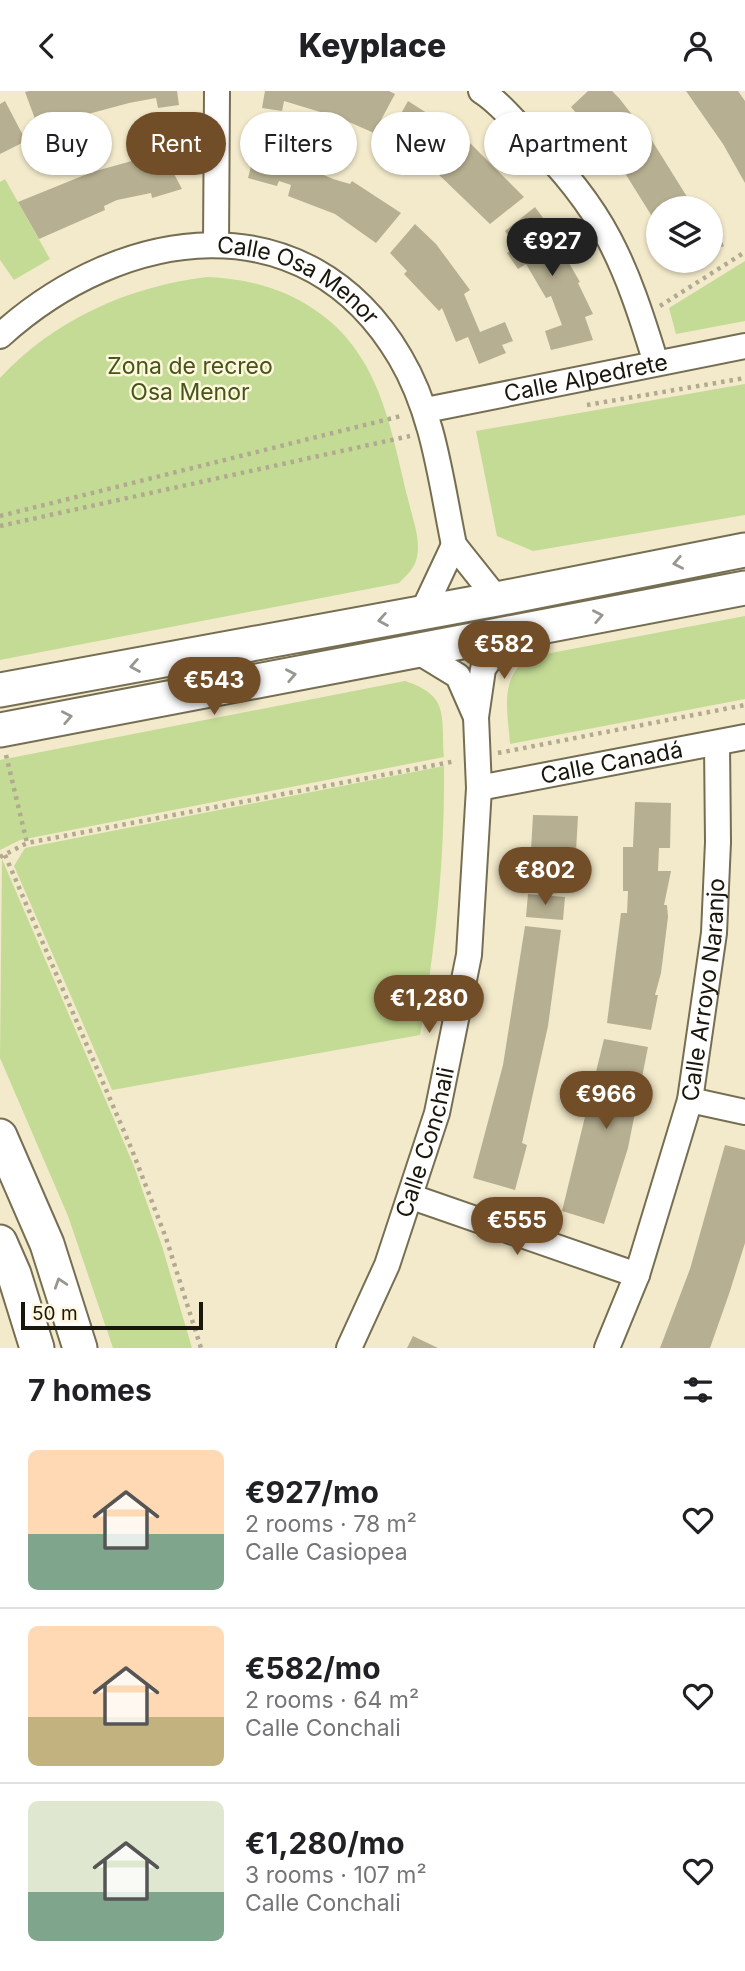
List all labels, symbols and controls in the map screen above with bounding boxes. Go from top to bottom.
text: Keyplace [299,26,446,65]
icon: back [28,27,66,65]
icon: person [679,27,717,65]
chip: Buy [21,112,112,175]
chip: Rent [126,112,226,175]
chip: Filters [240,112,357,175]
chip: New [371,112,470,175]
chip: Apartment [484,112,652,175]
map controls [646,196,723,273]
button: layers [646,196,723,273]
pin: €927 [511,219,593,278]
text: €927 [523,227,581,255]
street label: Calle Osa Menor [217,231,385,330]
street label: Calle Alpedrete [502,348,670,408]
park label: Zona de recreo Osa Menor [107,352,273,406]
one-way arrow [672,555,684,570]
one-way arrow [592,610,604,625]
one-way arrow [377,612,388,627]
pin: €582 [463,621,545,681]
text: €582 [474,630,534,658]
one-way arrow [129,657,141,672]
pin: €543 [173,657,255,717]
text: €543 [184,666,244,694]
one-way arrow [285,668,297,683]
one-way arrow [61,710,73,725]
street label: Calle Canadá [538,735,685,790]
pin: €802 [504,847,586,907]
text: €802 [515,856,575,884]
street label: Calle Arroyo Naranjo [676,877,730,1103]
pin: €1,280 [372,975,486,1035]
text: €1,280 [390,984,468,1012]
street label: Calle Conchali [390,1065,460,1221]
pin: €966 [565,1072,647,1131]
text: €966 [576,1080,636,1108]
pin: €555 [476,1197,558,1257]
text: €555 [487,1206,547,1234]
one-way arrow [53,1277,68,1289]
scale bar [21,1299,203,1331]
text: 50 m [32,1302,78,1325]
icon: filters [679,1371,717,1409]
text: 7 homes [28,1372,152,1408]
text: €927/mo [245,1474,379,1510]
icon: home [84,1478,168,1562]
icon: heart [679,1501,717,1539]
text: 2 rooms · 78 m² [245,1510,417,1538]
text: Calle Casiopea [245,1538,408,1566]
text: €582/mo [245,1650,381,1686]
icon: home [84,1654,168,1738]
icon: heart [679,1677,717,1715]
text: 2 rooms · 64 m² [245,1686,419,1714]
text: Calle Conchali [245,1714,401,1742]
text: €1,280/mo [245,1825,405,1861]
icon: home [84,1829,168,1913]
icon: heart [679,1852,717,1890]
text: 3 rooms · 107 m² [245,1861,427,1889]
text: Calle Conchali [245,1889,401,1917]

